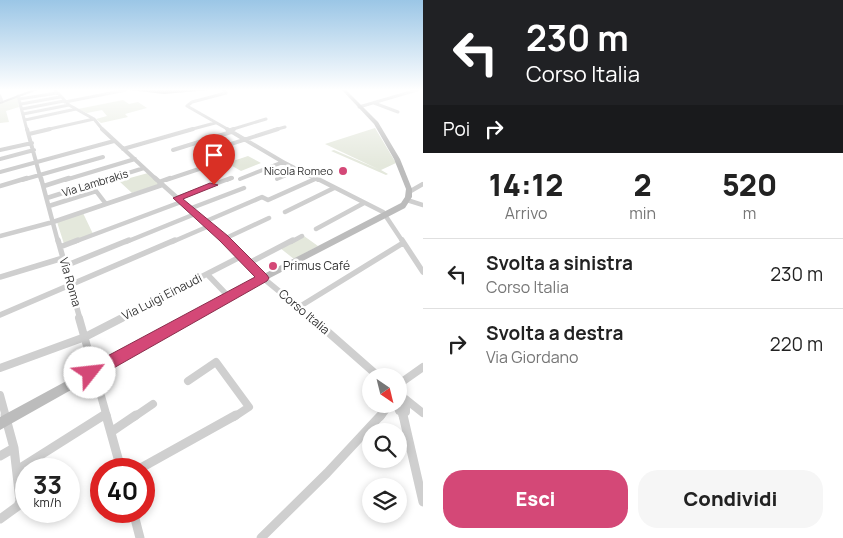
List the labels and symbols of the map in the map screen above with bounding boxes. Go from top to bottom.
pin [193,134,235,185]
place label: Nicola Romeo [264,163,333,178]
street label: Via Lambrakis [60,165,130,200]
marker: Nicola Romeo [337,165,349,177]
street label: Via Roma [55,255,86,308]
place label: Primus Café [283,257,350,274]
marker: Primus Café [267,260,279,272]
street label: Via Luigi Einaudi [119,269,205,324]
street label: Corso Italia [275,285,334,338]
position arrow [63,346,115,398]
north arrow [362,368,408,412]
speed limit sign: 40 [90,458,155,523]

